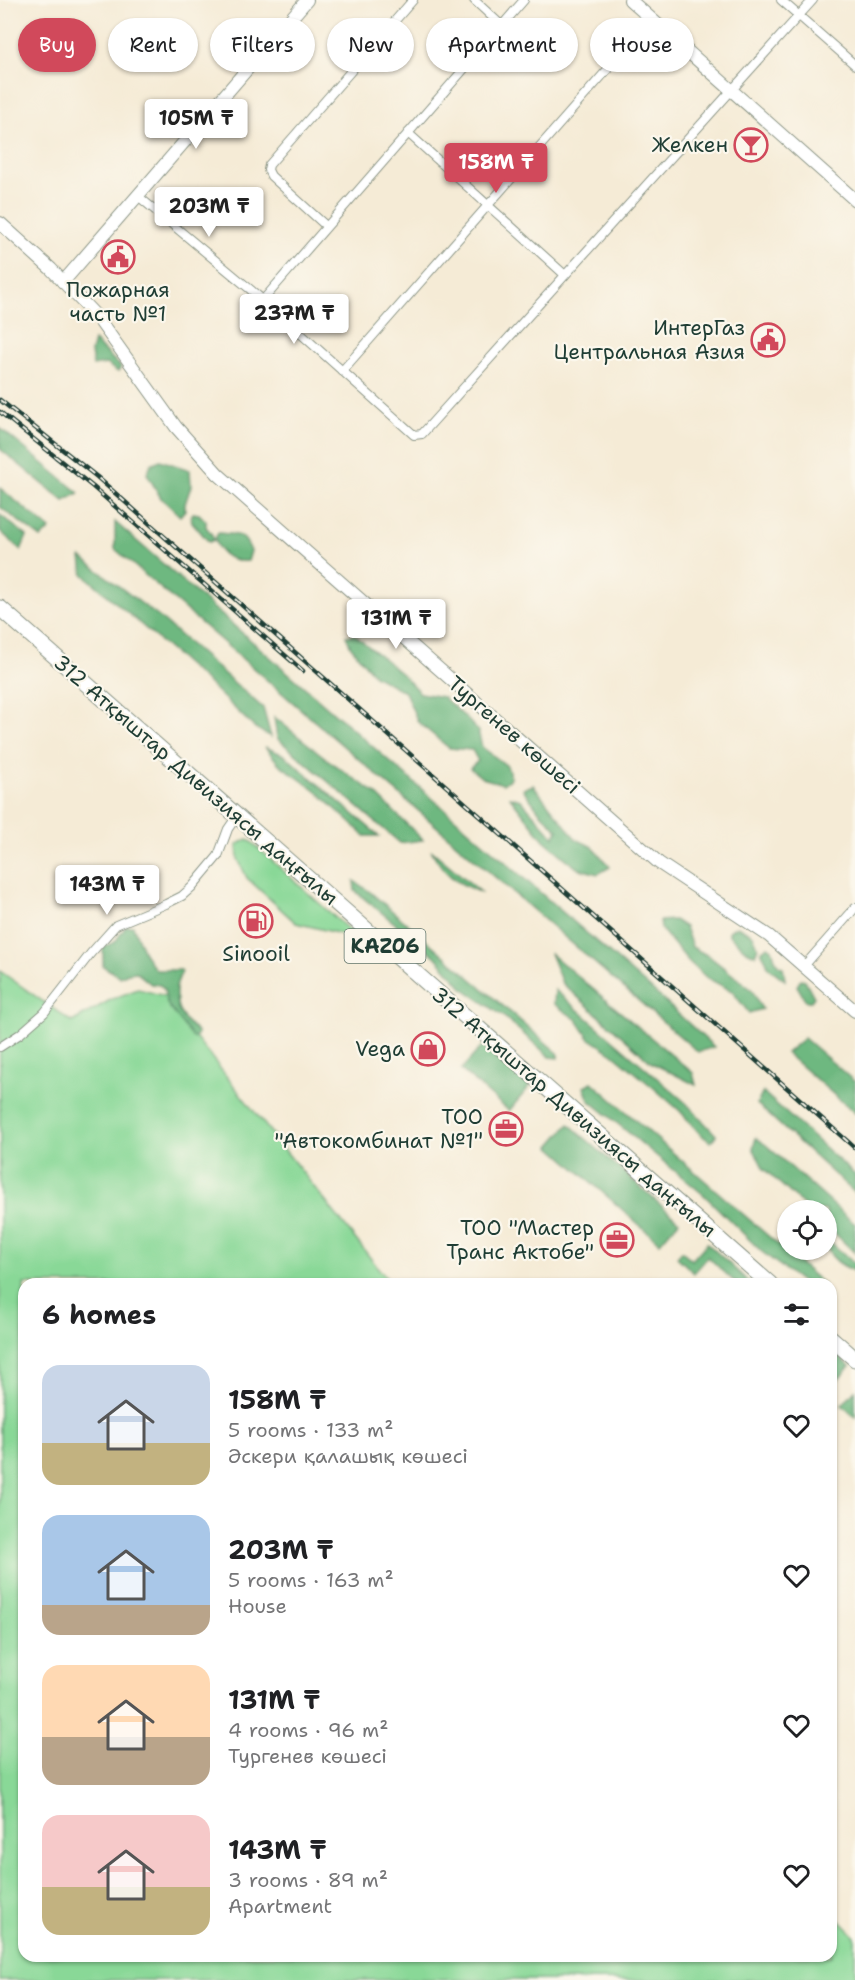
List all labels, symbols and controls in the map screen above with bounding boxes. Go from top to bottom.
chip: Buy [18,18,96,72]
chip: Rent [108,18,198,72]
chip: Filters [210,18,315,72]
chip: New [327,18,414,72]
chip: Apartment [426,18,578,72]
chip: House [590,18,694,72]
pin: 105M ₸ [147,99,245,150]
text: 105M ₸ [159,105,233,131]
bar icon: Желкен [733,127,769,163]
place label: Желкен [652,131,728,159]
pin: 158M ₸ [447,143,545,194]
text: 158M ₸ [458,149,534,175]
pin: 203M ₸ [160,187,258,238]
text: 203M ₸ [169,193,249,219]
public building icon: Пожарная часть №1 [100,239,136,275]
place label: Пожарная часть №1 [66,276,170,328]
pin: 237M ₸ [245,294,343,345]
text: 237M ₸ [254,300,334,326]
place label: ИнтерГаз Центральная Азия [553,314,745,366]
public building icon: ИнтерГаз Центральная Азия [750,322,786,358]
pin: 131M ₸ [347,599,445,650]
text: 131M ₸ [361,605,431,631]
street label: 312 Атқыштар Дивизиясы даңғылы [48,648,344,912]
street label: Тургенев көшесі [442,670,586,800]
pin: 143M ₸ [58,865,156,916]
text: 143M ₸ [69,871,145,897]
fuel station icon: Sinooil [238,903,274,939]
road number: KАZ06 [344,929,426,963]
place label: Sinooil [222,940,290,968]
street label: 312 Атқыштар Дивизиясы даңғылы [426,980,722,1244]
shop icon: Vega [410,1031,446,1067]
place label: Vega [355,1035,405,1063]
place label: ТОО "Автокомбинат №1" [275,1103,483,1155]
office icon: ТОО "Автокомбинат №1" [488,1111,524,1147]
map controls [777,1200,837,1260]
button: locate [777,1200,837,1260]
place label: ТОО "Мастер Транс Актобе" [446,1214,594,1266]
office icon: ТОО "Мастер Транс Актобе" [599,1222,635,1258]
text: 6 homes [42,1297,156,1332]
icon: filters [780,1298,813,1331]
text: 158M ₸ [228,1382,326,1417]
icon: home [90,1389,162,1461]
icon: heart [780,1409,813,1442]
text: 5 rooms · 133 m² [228,1417,393,1443]
text: Әскери қалашық көшесі [228,1443,468,1469]
text: 203M ₸ [228,1532,333,1567]
icon: home [90,1539,162,1611]
icon: heart [780,1559,813,1592]
text: 5 rooms · 163 m² [228,1567,394,1593]
text: House [228,1593,287,1619]
text: 131M ₸ [228,1682,320,1717]
icon: home [90,1689,162,1761]
icon: heart [780,1709,813,1742]
text: 4 rooms · 96 m² [228,1717,389,1743]
text: Тургенев көшесі [228,1743,387,1769]
text: 143M ₸ [228,1832,326,1867]
icon: home [90,1839,162,1911]
icon: heart [780,1859,813,1892]
text: 3 rooms · 89 m² [228,1867,388,1893]
text: Apartment [228,1893,332,1919]

